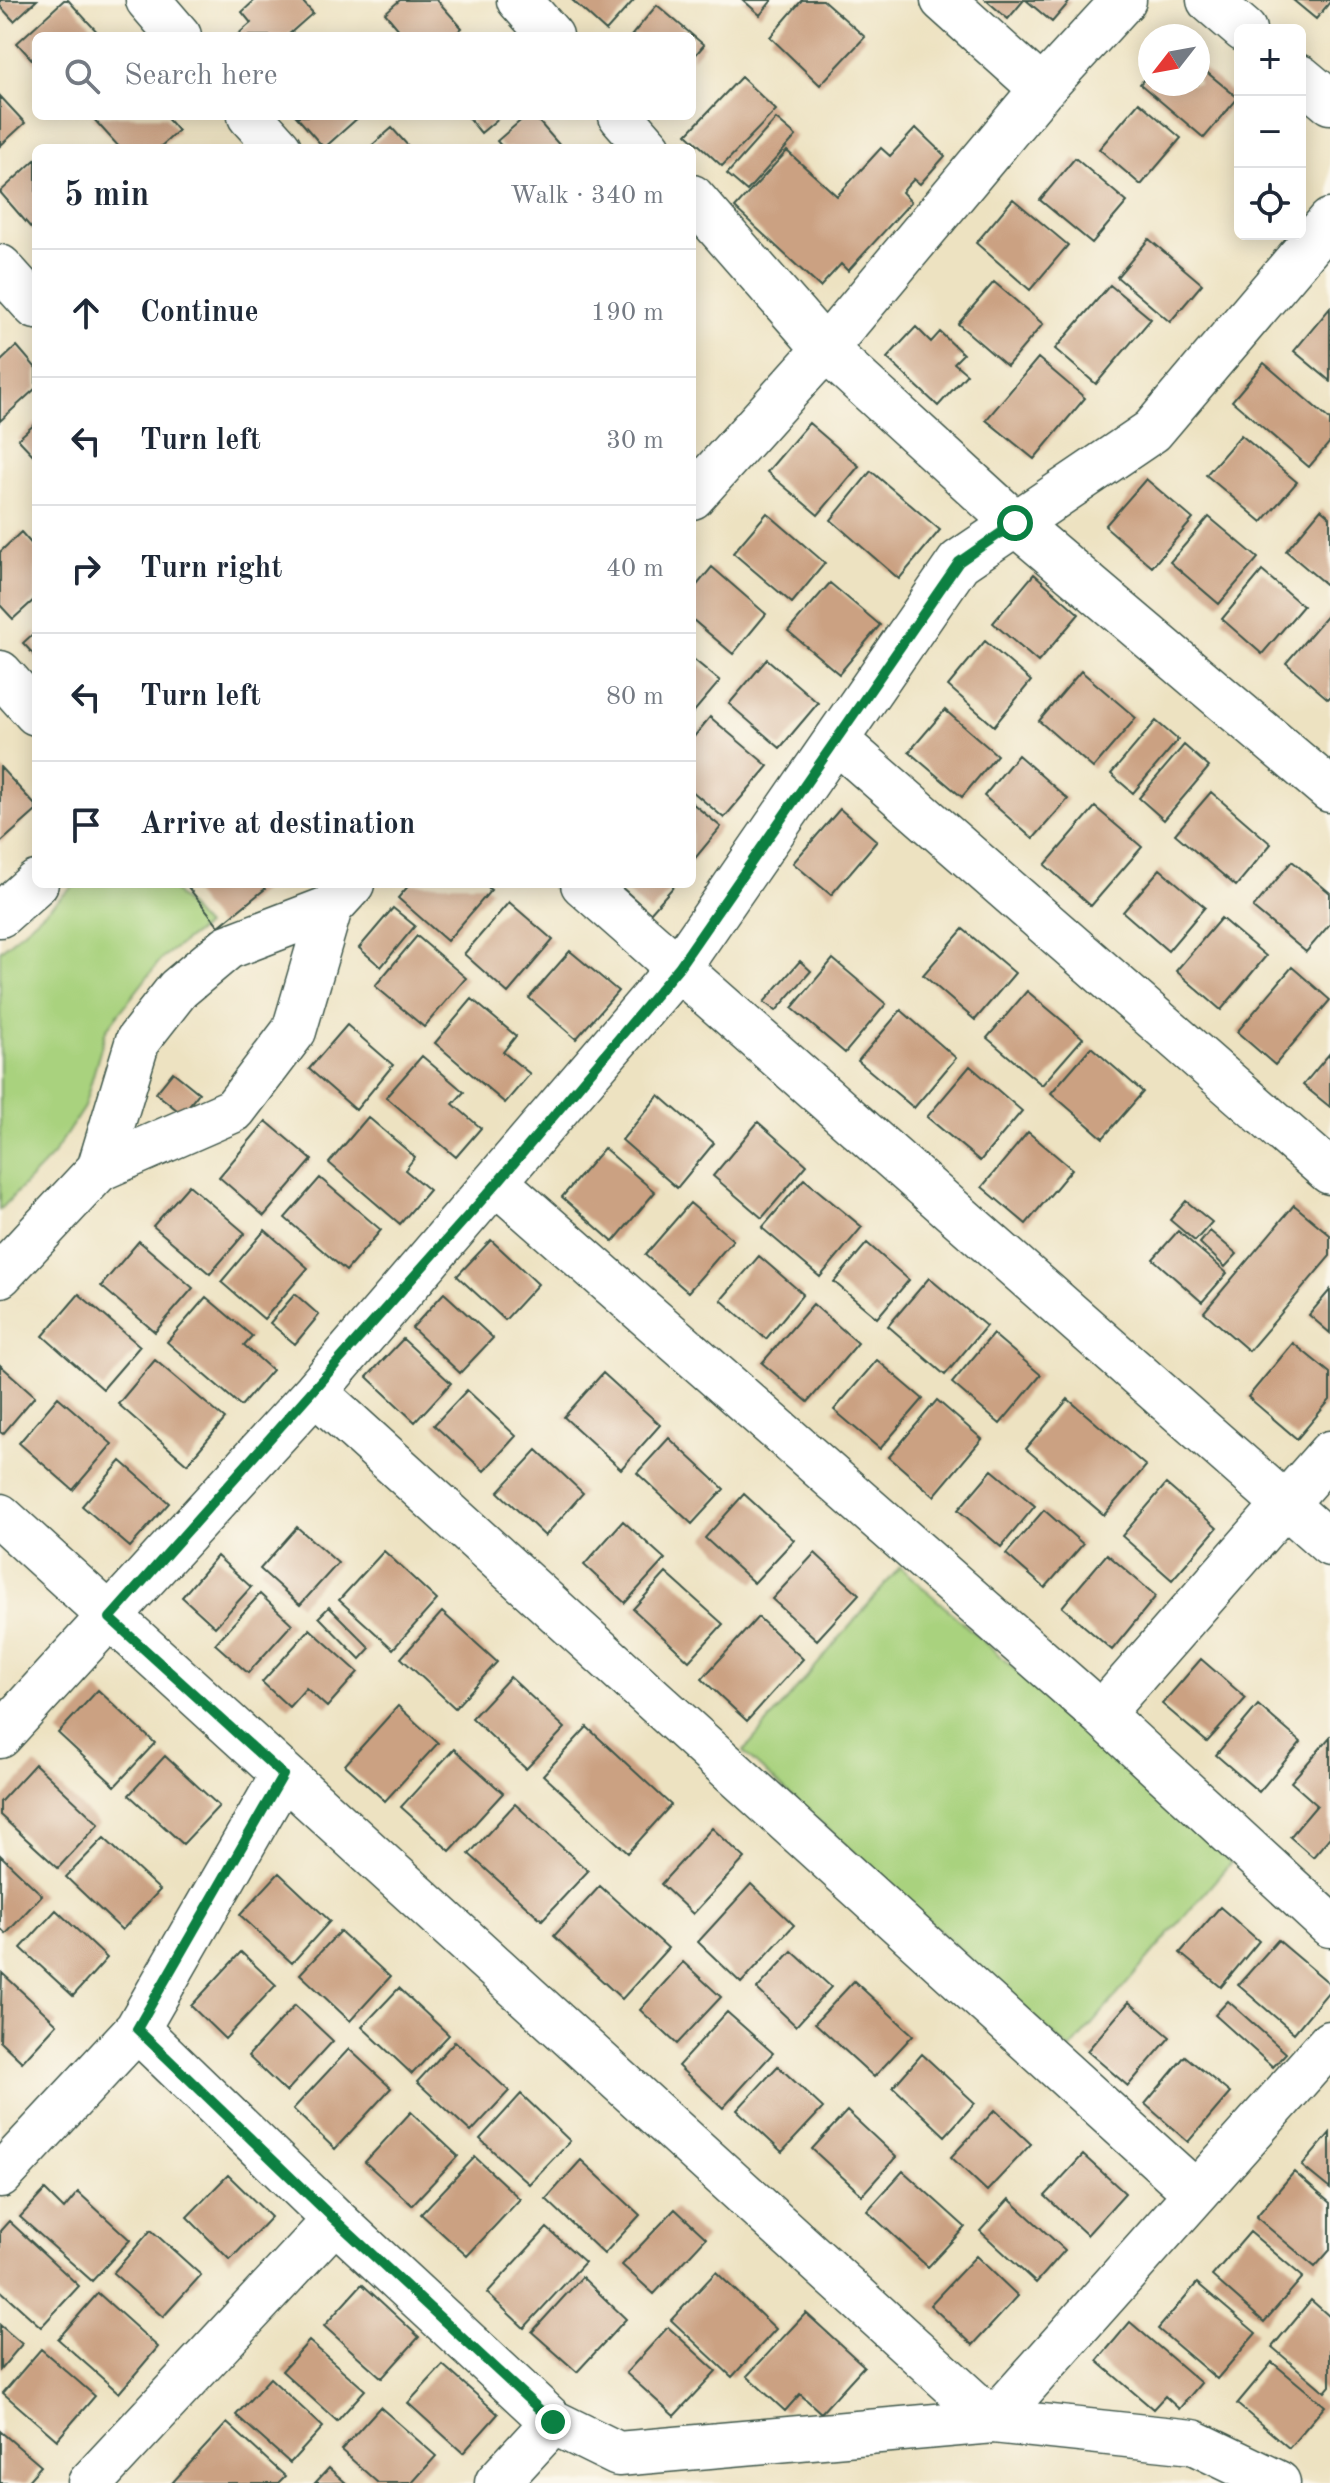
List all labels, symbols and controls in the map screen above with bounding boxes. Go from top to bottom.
north arrow [1138,24,1210,96]
map controls [1234,24,1306,240]
button: + [1234,24,1306,96]
search box [32,32,696,120]
icon: search [60,54,104,98]
text: Search here [124,61,278,91]
button: − [1234,96,1306,168]
button: locate [1234,168,1306,240]
text: 5 min [64,179,149,213]
text: Walk · 340 m [510,183,664,209]
icon: ahead [64,291,108,335]
text: Continue [140,298,259,328]
text: 190 m [591,300,664,326]
icon: left [64,419,108,463]
text: Turn left [140,426,261,456]
text: 30 m [606,428,664,454]
route start [997,505,1033,541]
icon: right [64,547,108,591]
text: Turn right [140,554,282,584]
text: 40 m [606,556,664,582]
icon: left [64,675,108,719]
text: Turn left [140,682,261,712]
text: 80 m [606,684,664,710]
icon: arrive [64,803,108,847]
text: Arrive at destination [140,810,415,840]
route end [535,2404,571,2440]

